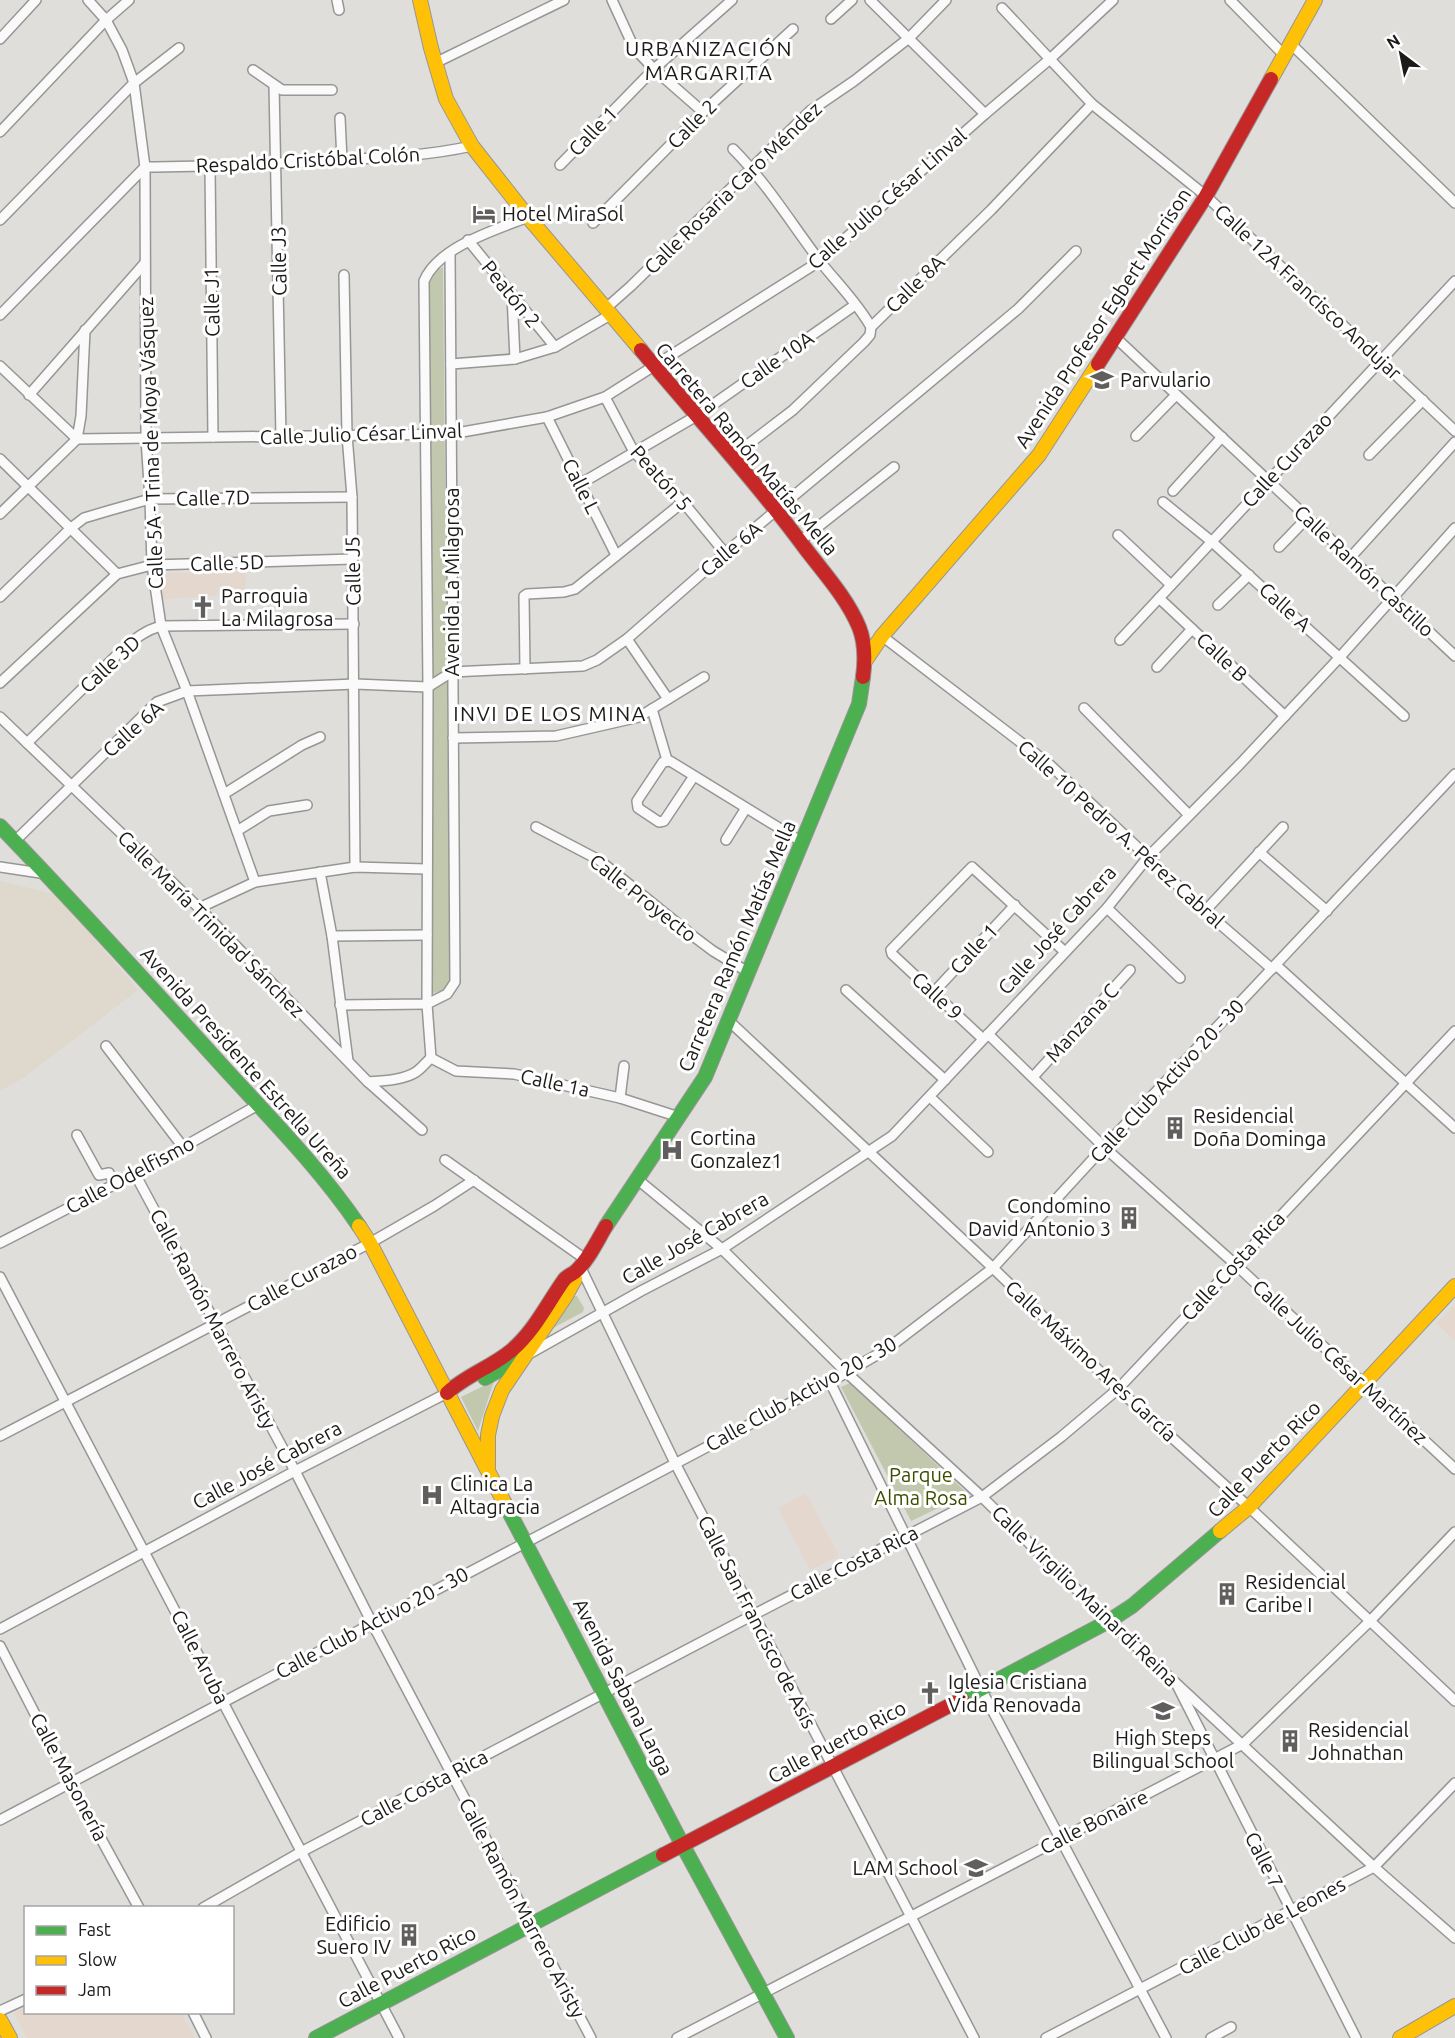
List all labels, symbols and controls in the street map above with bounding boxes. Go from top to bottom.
north arrow [1371,24,1431,84]
text: N [1383,30,1403,52]
district label: URBANIZACIÓN MARGARITA [625,36,793,84]
street label: Calle 2 [662,94,721,153]
street label: Calle Rosaria Caro Méndez [639,97,826,278]
street label: Calle 1 [564,101,622,160]
street label: Calle Julio César Linval [803,124,971,274]
street label: Respaldo Cristóbal Colón [195,142,421,177]
street label: Avenida Profesor Egbert Morrison [1010,184,1195,452]
street label: Calle 12A Francisco Andujar [1210,199,1407,385]
hotel icon: Hotel MiraSol [471,201,497,227]
place label: Hotel MiraSol [502,202,624,225]
street label: Calle J3 [266,226,291,296]
street label: Calle 8A [880,250,949,317]
street label: Peatón 2 [477,255,545,332]
street label: Calle J1 [199,267,224,337]
street label: Calle 5A - Trina de Moya Vásquez [134,296,167,590]
street label: Calle 10A [736,326,818,393]
street label: Carretera Ramón Matías Mella [652,338,843,560]
school or university icon: Parvulario [1089,367,1115,393]
place label: Parvulario [1120,368,1211,391]
street label: Calle Curazao [1237,408,1336,512]
street label: Calle Julio César Linval [259,418,463,449]
street label: Peatón 5 [626,440,697,515]
street label: Calle L [558,454,605,517]
street label: Calle 7D [176,485,250,510]
street label: Avenida La Milagrosa [440,488,463,676]
street label: Calle Ramón Castillo [1290,500,1439,641]
street label: Calle 6A [695,516,766,581]
street label: Calle J5 [340,536,365,606]
street label: Calle 5D [190,550,264,575]
street label: Calle A [1255,577,1316,636]
place label: Parroquia La Milagrosa [221,584,334,630]
church icon: Parroquia La Milagrosa [190,594,216,620]
street label: Calle B [1192,627,1253,686]
street label: Calle 3D [75,630,145,697]
street label: Calle 6A [98,696,167,762]
district label: INVI DE LOS MINA [453,701,647,725]
street label: Calle 10 Pedro A. Pérez Cabral [1014,735,1229,932]
street label: Carretera Ramón Matías Mella [673,817,800,1075]
street label: Calle María Trinidad Sánchez [113,826,309,1022]
street label: Calle Proyecto [585,849,701,946]
street label: Calle José Cabrera [993,861,1120,999]
street label: Calle 1 [945,919,1002,978]
street label: Avenida Presidente Estrella Ureña [136,942,357,1183]
street label: Calle 9 [908,967,967,1024]
street label: Manzana C [1041,979,1123,1066]
street label: Calle Club Activo 20 - 30 [1085,994,1248,1167]
street label: Calle 1a [518,1064,592,1101]
place label: Residencial Doña Dominga [1193,1104,1326,1150]
building icon: Residencial Doña Dominga [1162,1115,1188,1141]
place label: Cortina Gonzalez1 [690,1126,783,1172]
street label: Calle Odelfismo [62,1131,198,1218]
hospital icon: Cortina Gonzalez1 [659,1137,685,1163]
street label: Calle José Cabrera [617,1186,772,1289]
place label: Condomino David Antonio 3 [968,1194,1111,1240]
street label: Calle Ramón Marrero Aristy [146,1205,281,1433]
building icon: Condomino David Antonio 3 [1116,1205,1142,1231]
street label: Calle Costa Rica [1176,1206,1289,1325]
street label: Calle Curazao [243,1239,361,1316]
street label: Calle Máximo Ares García [1001,1275,1182,1446]
street label: Calle Julio César Martínez [1248,1275,1432,1449]
street label: Calle Club Activo 20 - 30 [701,1331,900,1456]
street label: Calle Puerto Rico [1202,1396,1325,1522]
street label: Calle José Cabrera [188,1416,345,1513]
park label: Parque Alma Rosa [874,1463,968,1509]
place label: Clinica La Altagracia [450,1472,540,1518]
hospital icon: Clinica La Altagracia [419,1482,445,1508]
street label: Calle Virgilio Mainardi Reina [987,1500,1183,1691]
street label: Calle San Francisco de Asís [694,1511,821,1732]
street label: Calle Costa Rica [786,1520,922,1605]
street label: Calle Club Activo 20 - 30 [271,1562,472,1683]
place label: Residencial Caribe I [1245,1570,1346,1616]
building icon: Residencial Caribe I [1214,1581,1240,1607]
street label: Avenida Sabana Larga [569,1595,678,1779]
street label: Calle Aruba [167,1606,234,1708]
place label: Iglesia Cristiana Vida Renovada [948,1670,1087,1716]
church icon: Iglesia Cristiana Vida Renovada [917,1680,943,1706]
street label: Calle Puerto Rico [764,1695,910,1788]
school or university icon: High Steps Bilingual School [1150,1698,1176,1724]
street label: Calle Masonería [26,1709,113,1845]
place label: Residencial Johnathan [1308,1718,1409,1764]
place label: High Steps Bilingual School [1092,1726,1234,1772]
building icon: Residencial Johnathan [1277,1728,1303,1754]
street label: Calle Costa Rica [356,1744,491,1831]
street label: Calle Bonaire [1036,1784,1152,1859]
street label: Calle Ramón Marrero Aristy [455,1794,590,2022]
street label: Calle 7 [1241,1828,1288,1892]
school or university icon: LAM School [963,1855,989,1881]
place label: LAM School [852,1856,958,1879]
street label: Calle Club de Leones [1175,1872,1349,1979]
legend [24,1906,234,2014]
place label: Edificio Suero IV [316,1912,391,1958]
text: Fast [78,1919,111,1939]
street label: Calle Puerto Rico [334,1920,480,2013]
building icon: Edificio Suero IV [396,1922,422,1948]
text: Slow [78,1949,117,1969]
text: Jam [78,1979,112,1999]

